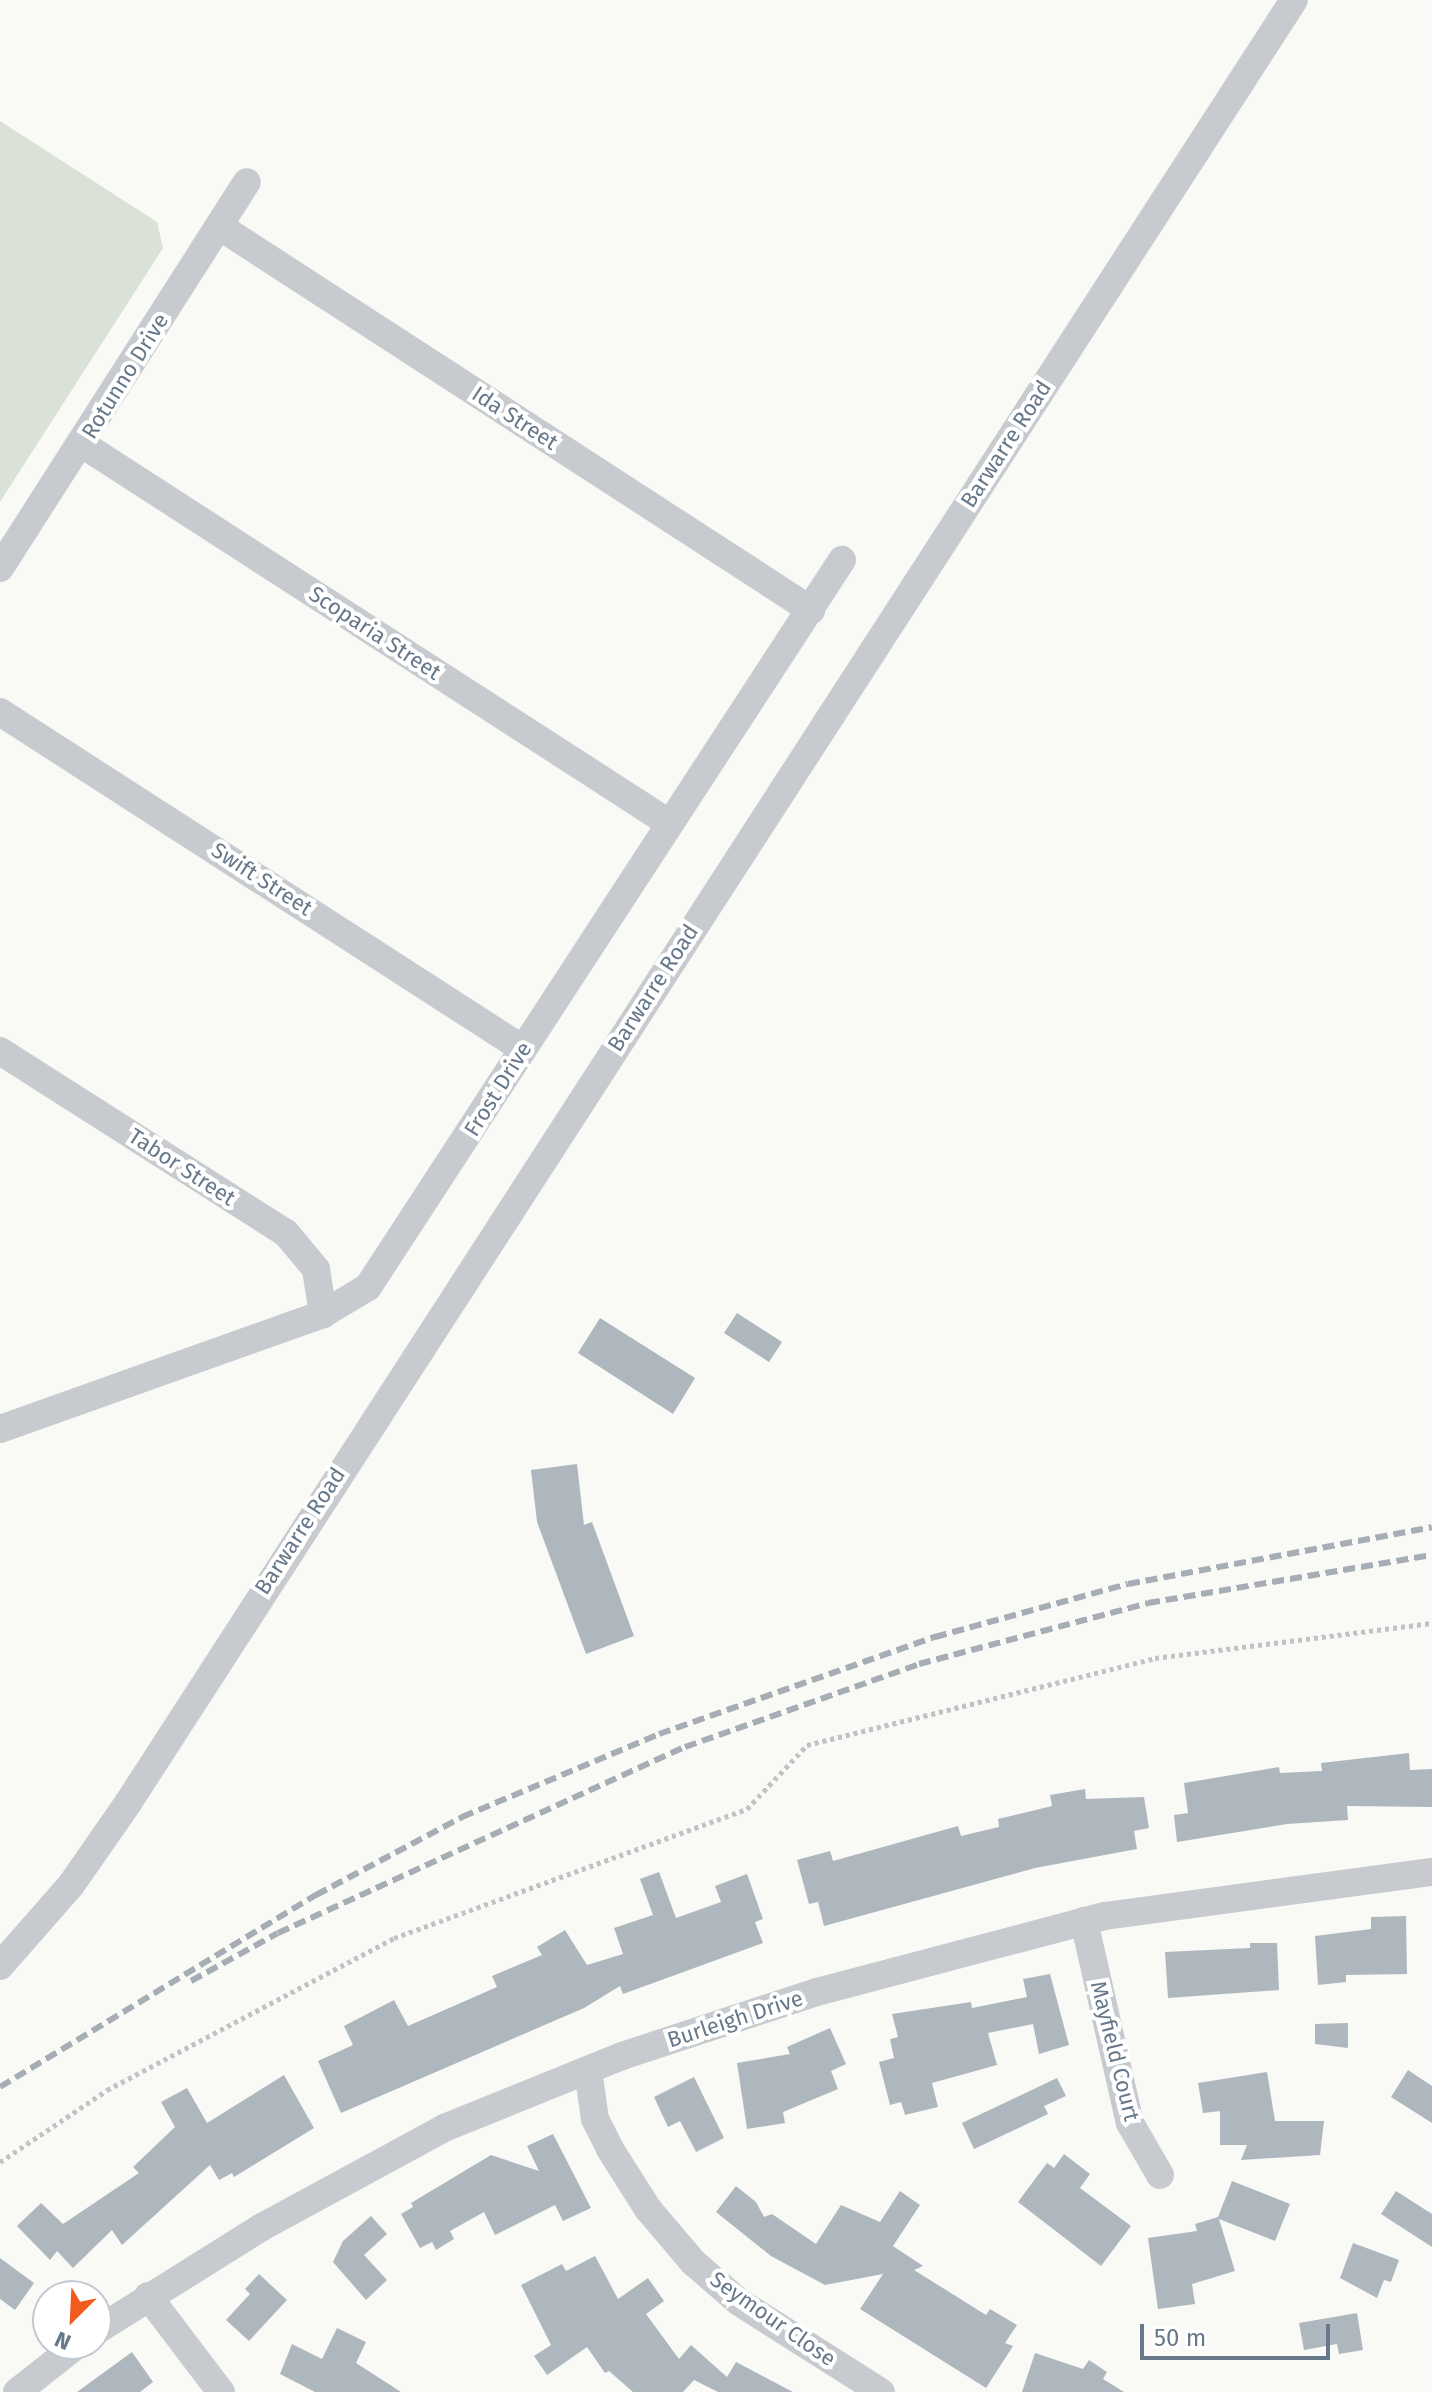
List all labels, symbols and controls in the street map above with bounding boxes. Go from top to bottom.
street label: Rotunno Drive [76,309,174,443]
street label: Barwarre Road [955,376,1057,512]
street label: Ida Street [467,380,563,456]
street label: Scoparia Street [304,581,446,685]
street label: Swift Street [207,837,317,921]
street label: Barwarre Road [602,920,704,1056]
street label: Frost Drive [459,1037,537,1141]
street label: Tabor Street [124,1123,240,1211]
street label: Barwarre Road [249,1463,351,1599]
street label: Mayfield Court [1085,1978,1145,2124]
street label: Burleigh Drive [664,1985,806,2053]
street label: Seymour Close [705,2266,841,2372]
north arrow [32,2280,112,2360]
scale bar [1144,2308,1334,2358]
text: 50 m [1154,2324,1206,2352]
text: N [51,2325,75,2356]

